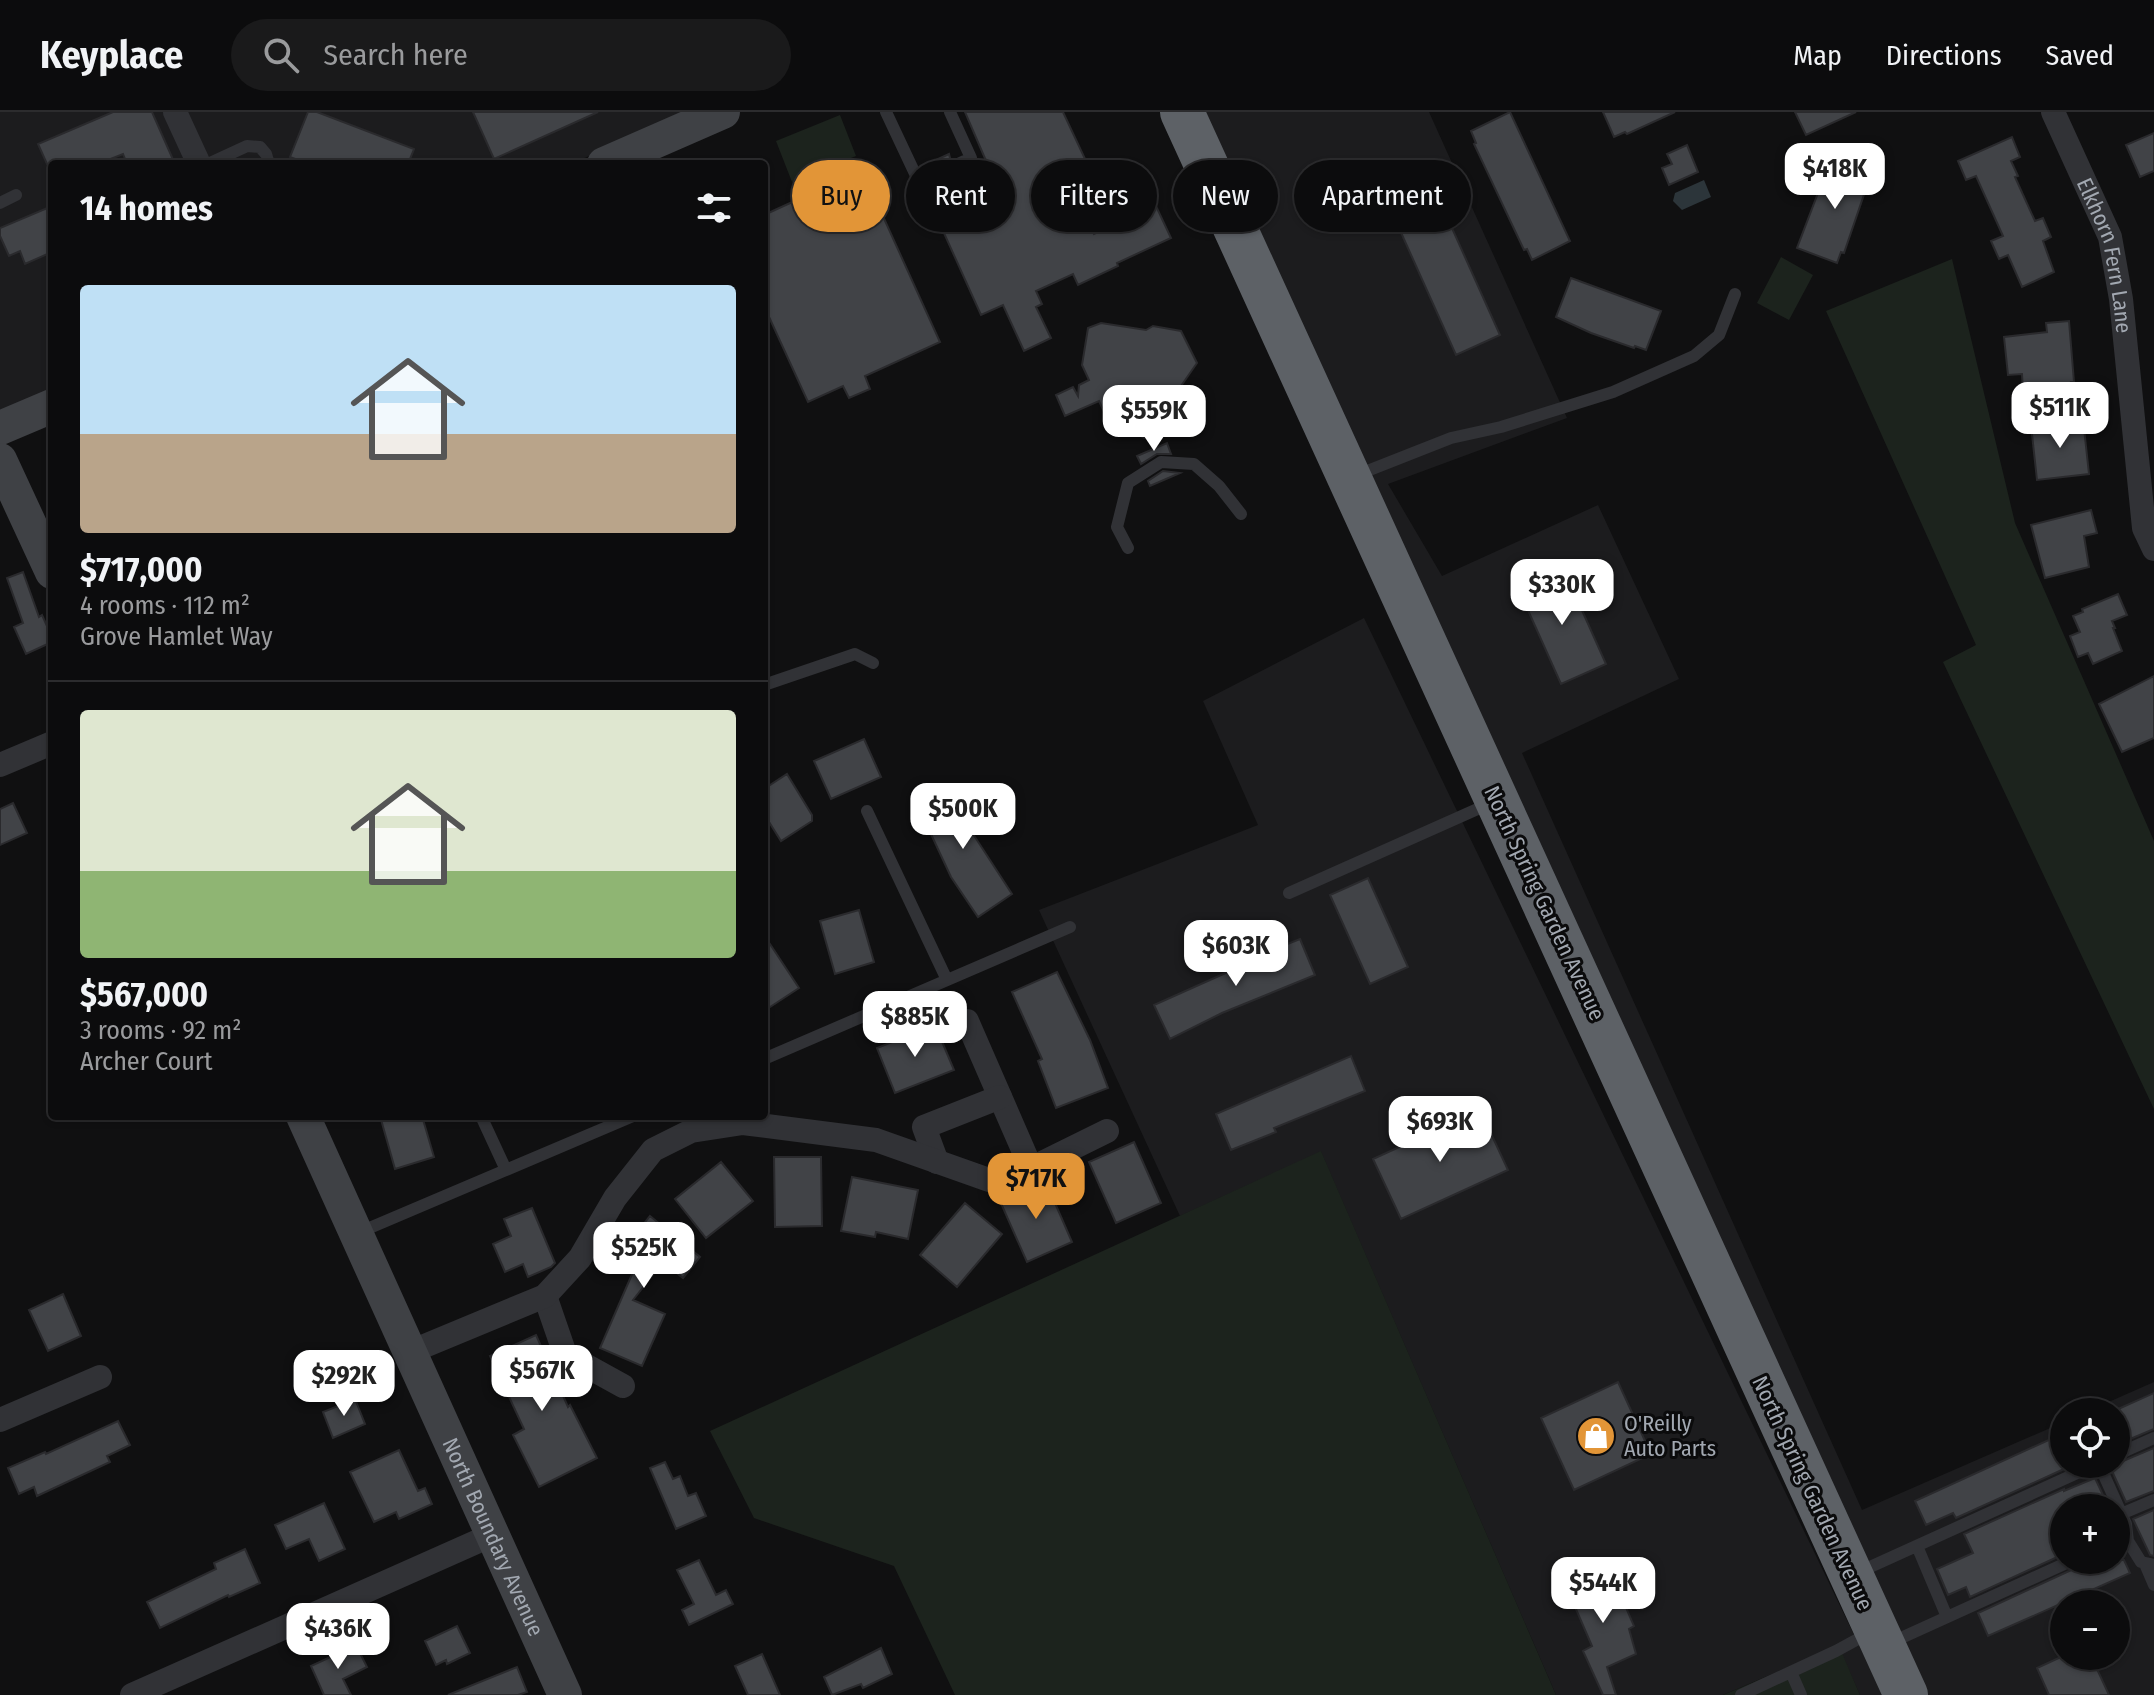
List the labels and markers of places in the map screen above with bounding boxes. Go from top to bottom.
pin: $418K [1779,143,1891,211]
pin: $511K [2004,382,2116,450]
pin: $559K [1098,385,1210,453]
pin: $330K [1506,559,1618,627]
pin: $500K [907,783,1019,851]
pin: $603K [1180,920,1292,988]
pin: $885K [859,991,971,1059]
pin: $693K [1384,1096,1496,1164]
pin: $717K [980,1153,1092,1221]
pin: $525K [588,1222,700,1290]
pin: $567K [486,1345,598,1413]
pin: $292K [288,1350,400,1418]
place label: O'Reilly Auto Parts [1624,1410,1716,1462]
shop icon: O'Reilly Auto Parts [1575,1415,1617,1457]
pin: $544K [1547,1557,1659,1625]
pin: $436K [282,1603,394,1671]

